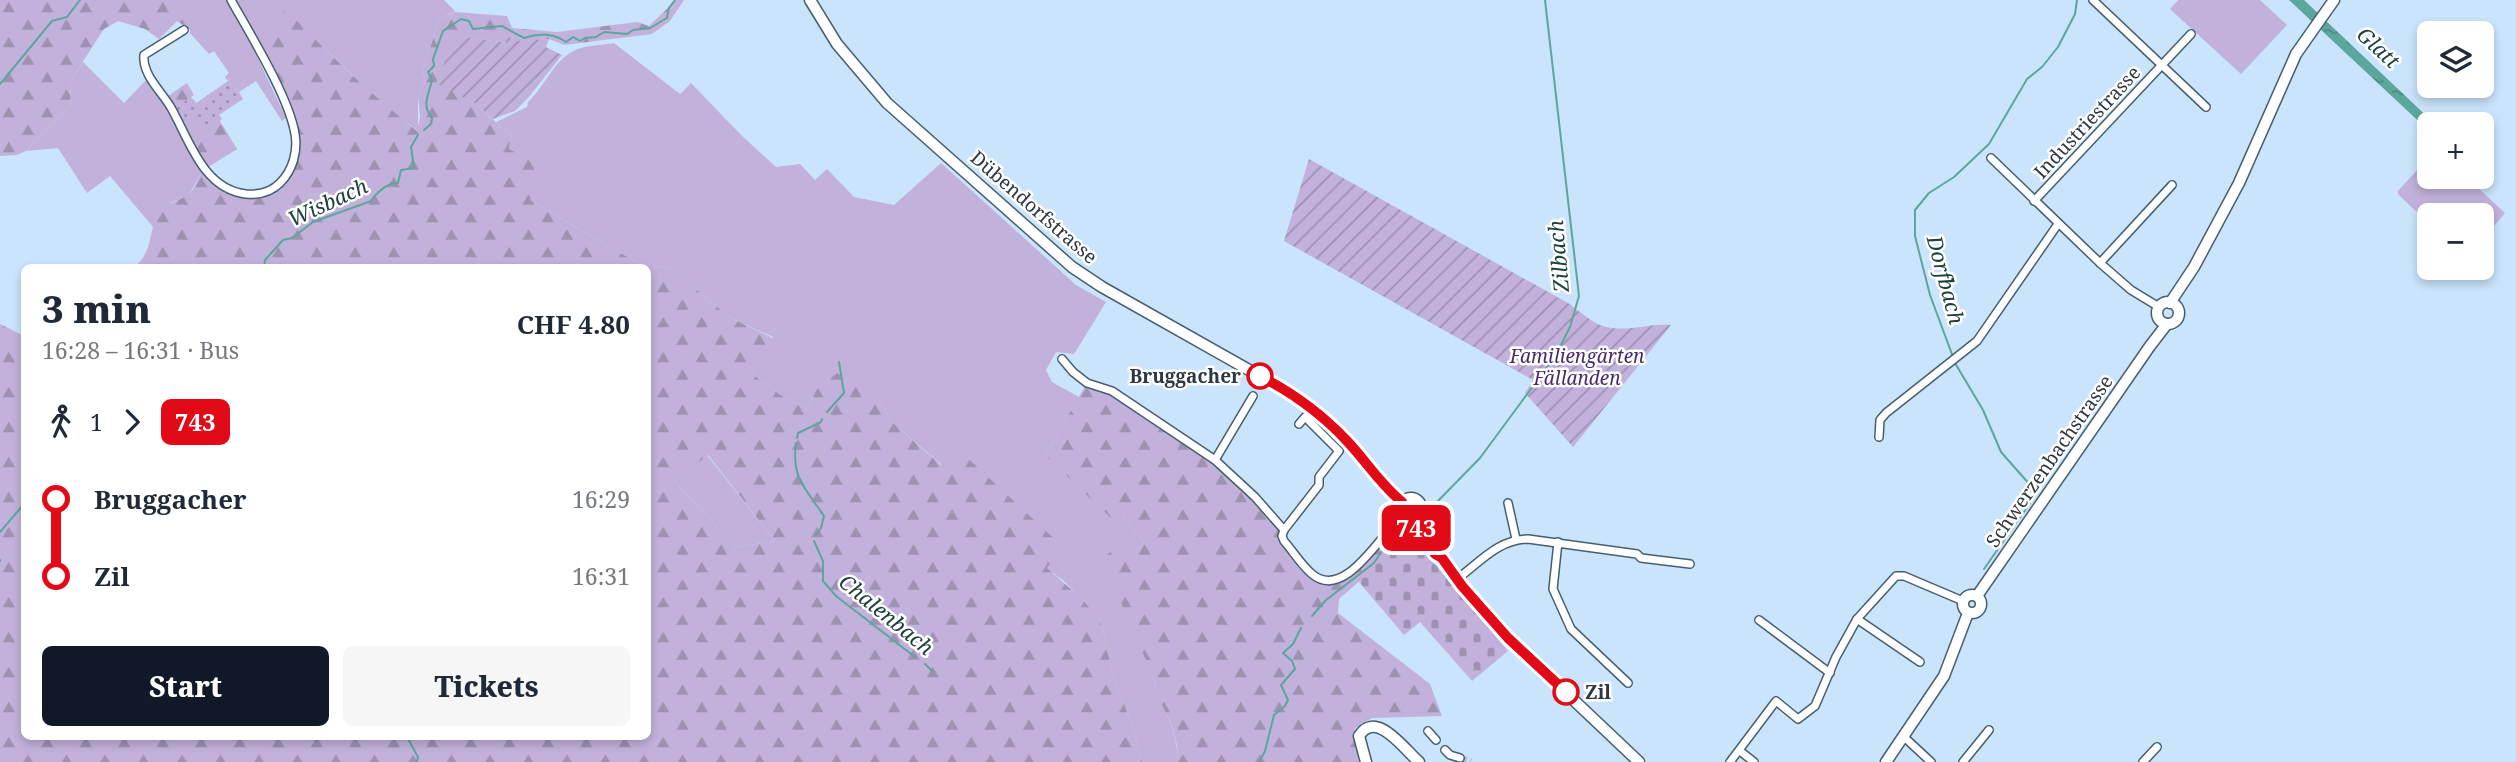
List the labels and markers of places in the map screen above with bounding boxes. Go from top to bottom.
place label: Bruggacher [1129,363,1241,389]
marker: Bruggacher [1247,363,1273,389]
marker: Zil [1553,679,1579,705]
place label: Zil [1585,679,1611,705]

